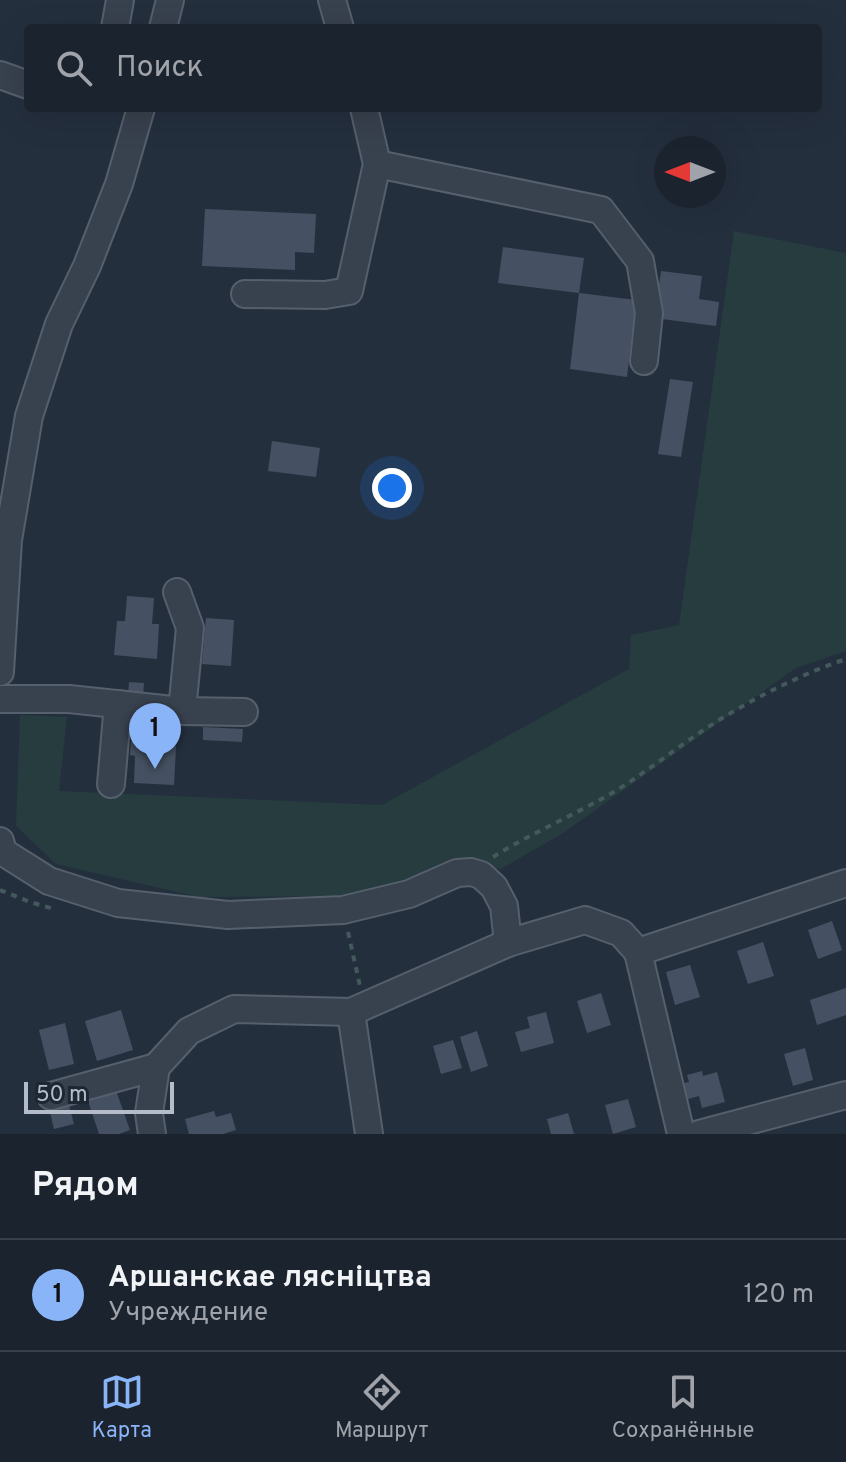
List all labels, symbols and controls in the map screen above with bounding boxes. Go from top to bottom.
search box [24,24,822,112]
icon: search [52,46,96,90]
text: Поиск [116,50,204,87]
north arrow [654,136,726,208]
your location [372,468,412,508]
pin: 1 [129,703,181,769]
scale bar [24,1078,174,1114]
text: 50 m [36,1082,88,1109]
text: Рядом [32,1165,139,1208]
text: Аршанскае лясніцтва [108,1260,432,1297]
text: 1 [53,1279,63,1312]
text: 120 m [744,1279,814,1312]
text: Учреждение [108,1297,268,1330]
tab: Карта [92,1370,152,1445]
tab: Маршрут [335,1370,429,1445]
tab: Сохранённые [612,1370,754,1445]

